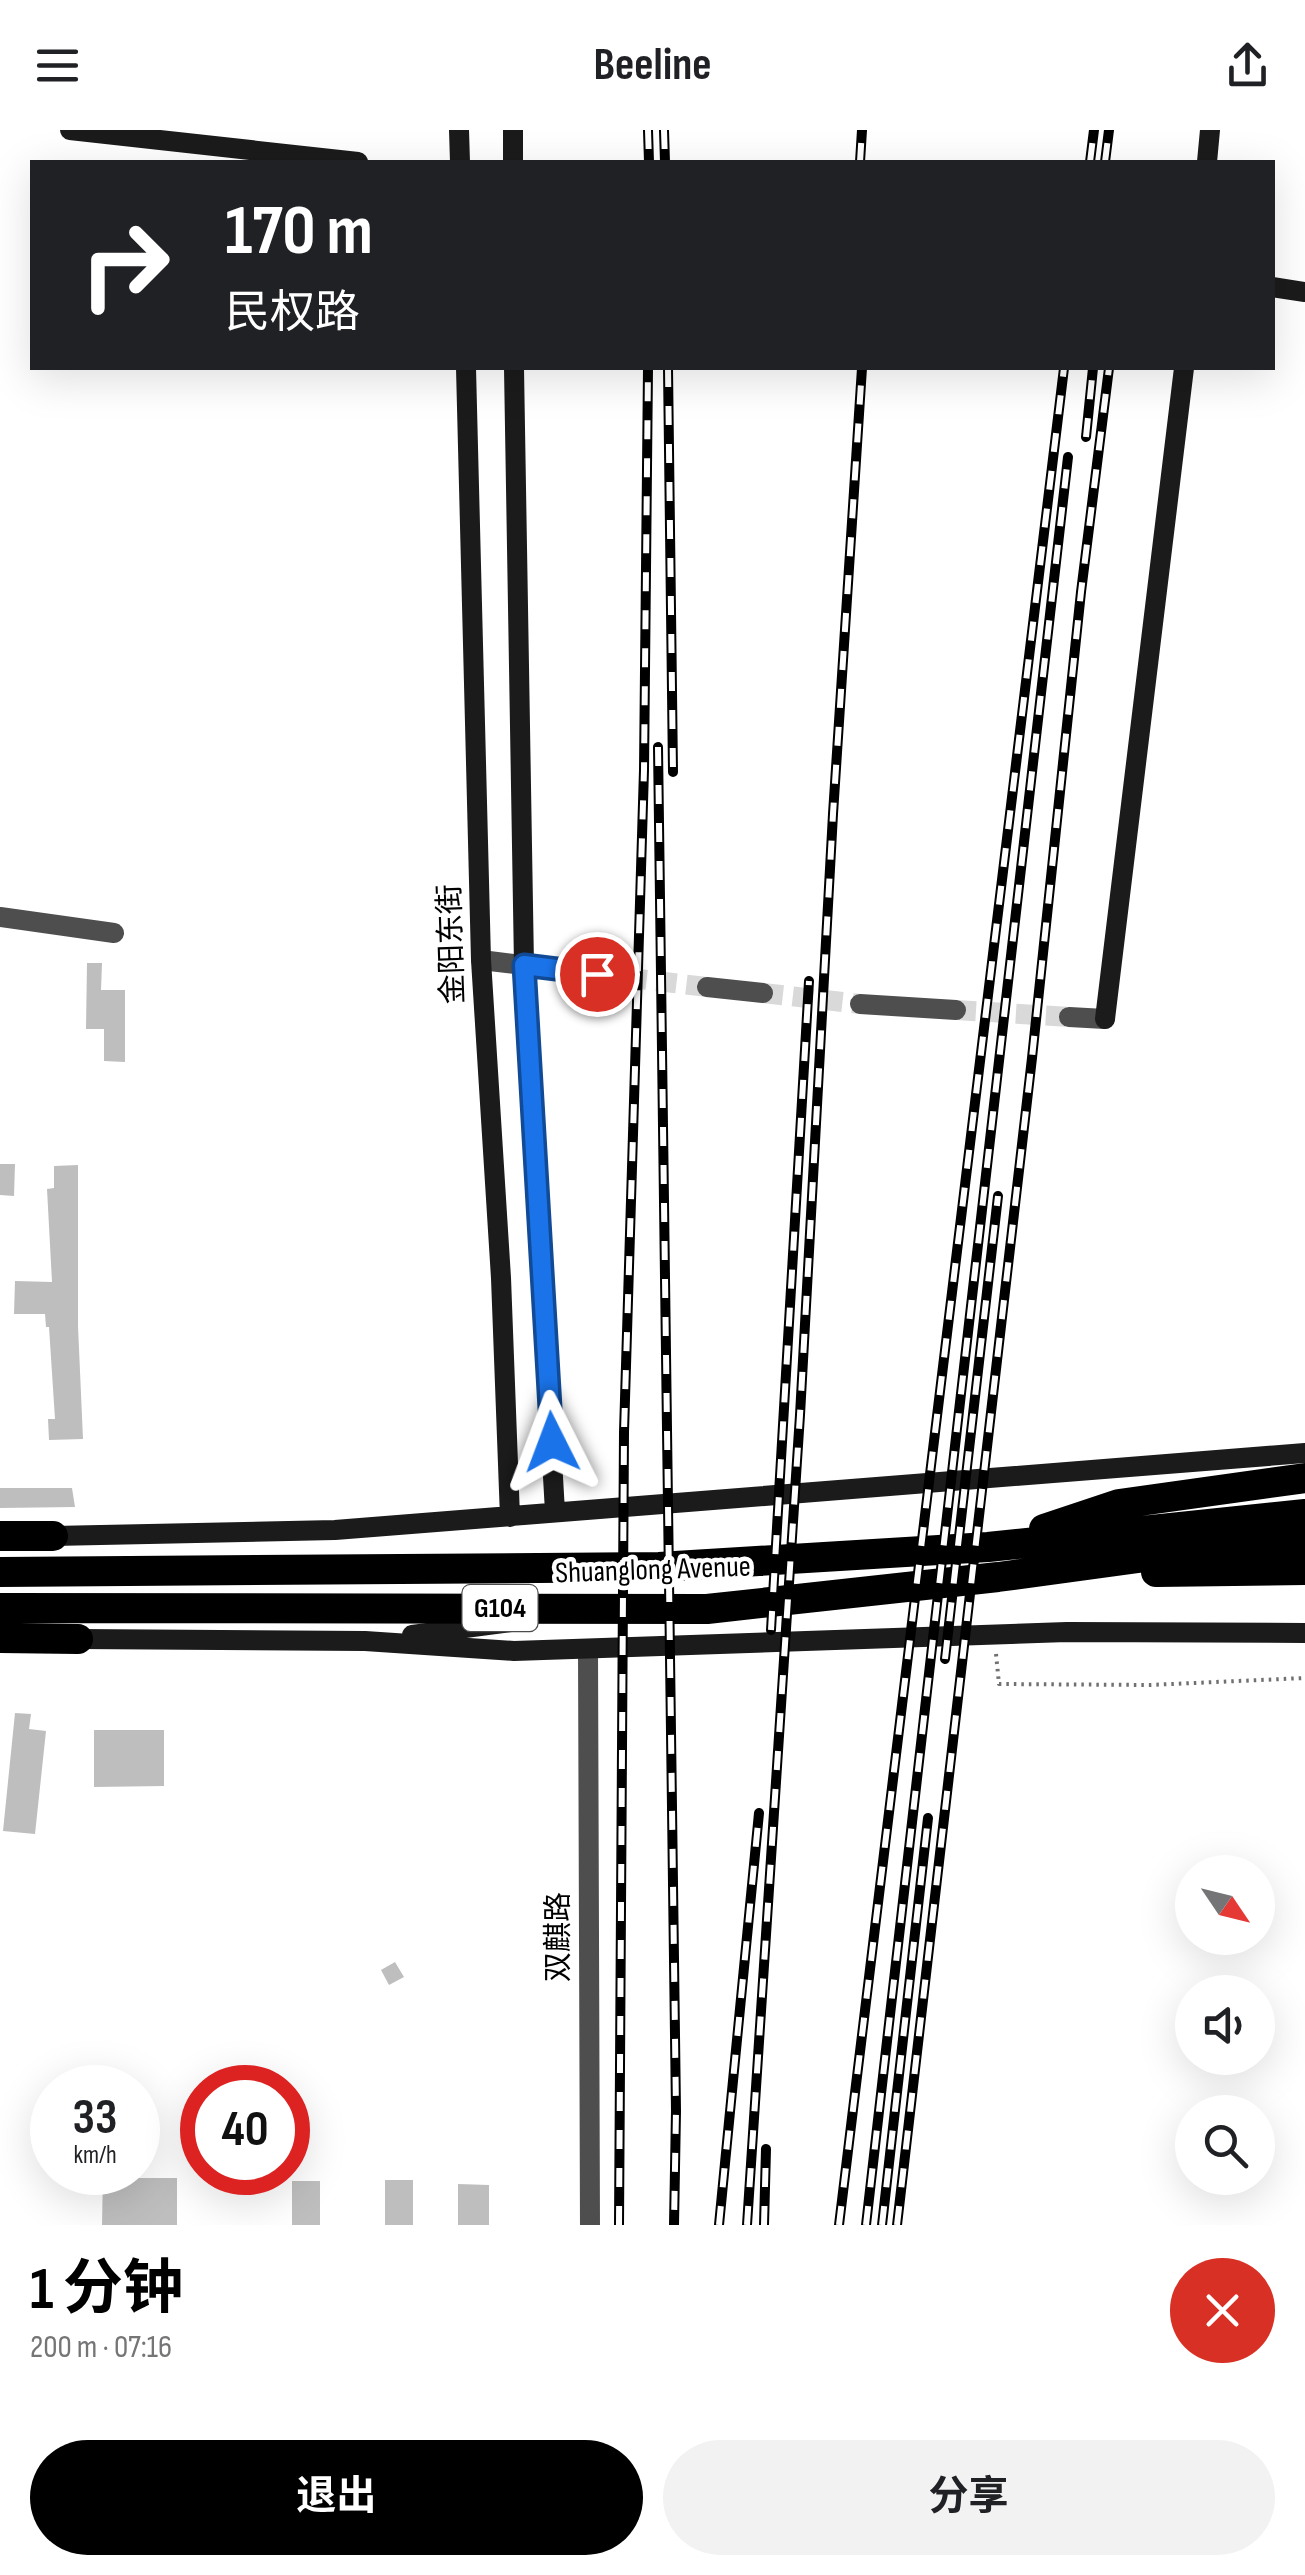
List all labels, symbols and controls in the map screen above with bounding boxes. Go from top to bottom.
icon: menu [30,38,85,93]
text: Beeline [594,38,711,93]
icon: share [1220,38,1275,93]
text: 170 m [225,190,373,274]
icon: right [60,200,190,330]
text: 民权路 [225,286,360,341]
street label: 金阳东街 [432,883,472,1005]
pin [555,932,640,1017]
icon: arrive [570,947,625,1002]
position arrow [500,1390,604,1494]
street label: Shuanglong Avenue [555,1549,751,1591]
road number: G104 [462,1585,538,1631]
north arrow [1175,1855,1275,1955]
map controls [1175,1855,1275,2195]
street label: 双麒路 [541,1892,577,1982]
button: sound [1175,1975,1275,2075]
speed limit sign: 40 [180,2065,310,2195]
text: 33 [73,2088,117,2148]
button: search [1175,2095,1275,2195]
text: km/h [73,2140,117,2171]
text: 1 分钟 [30,2254,183,2326]
button: close [1170,2258,1275,2363]
text: 200 m · 07:16 [30,2328,172,2367]
button: 退出 [30,2440,643,2555]
button: 分享 [663,2440,1275,2555]

